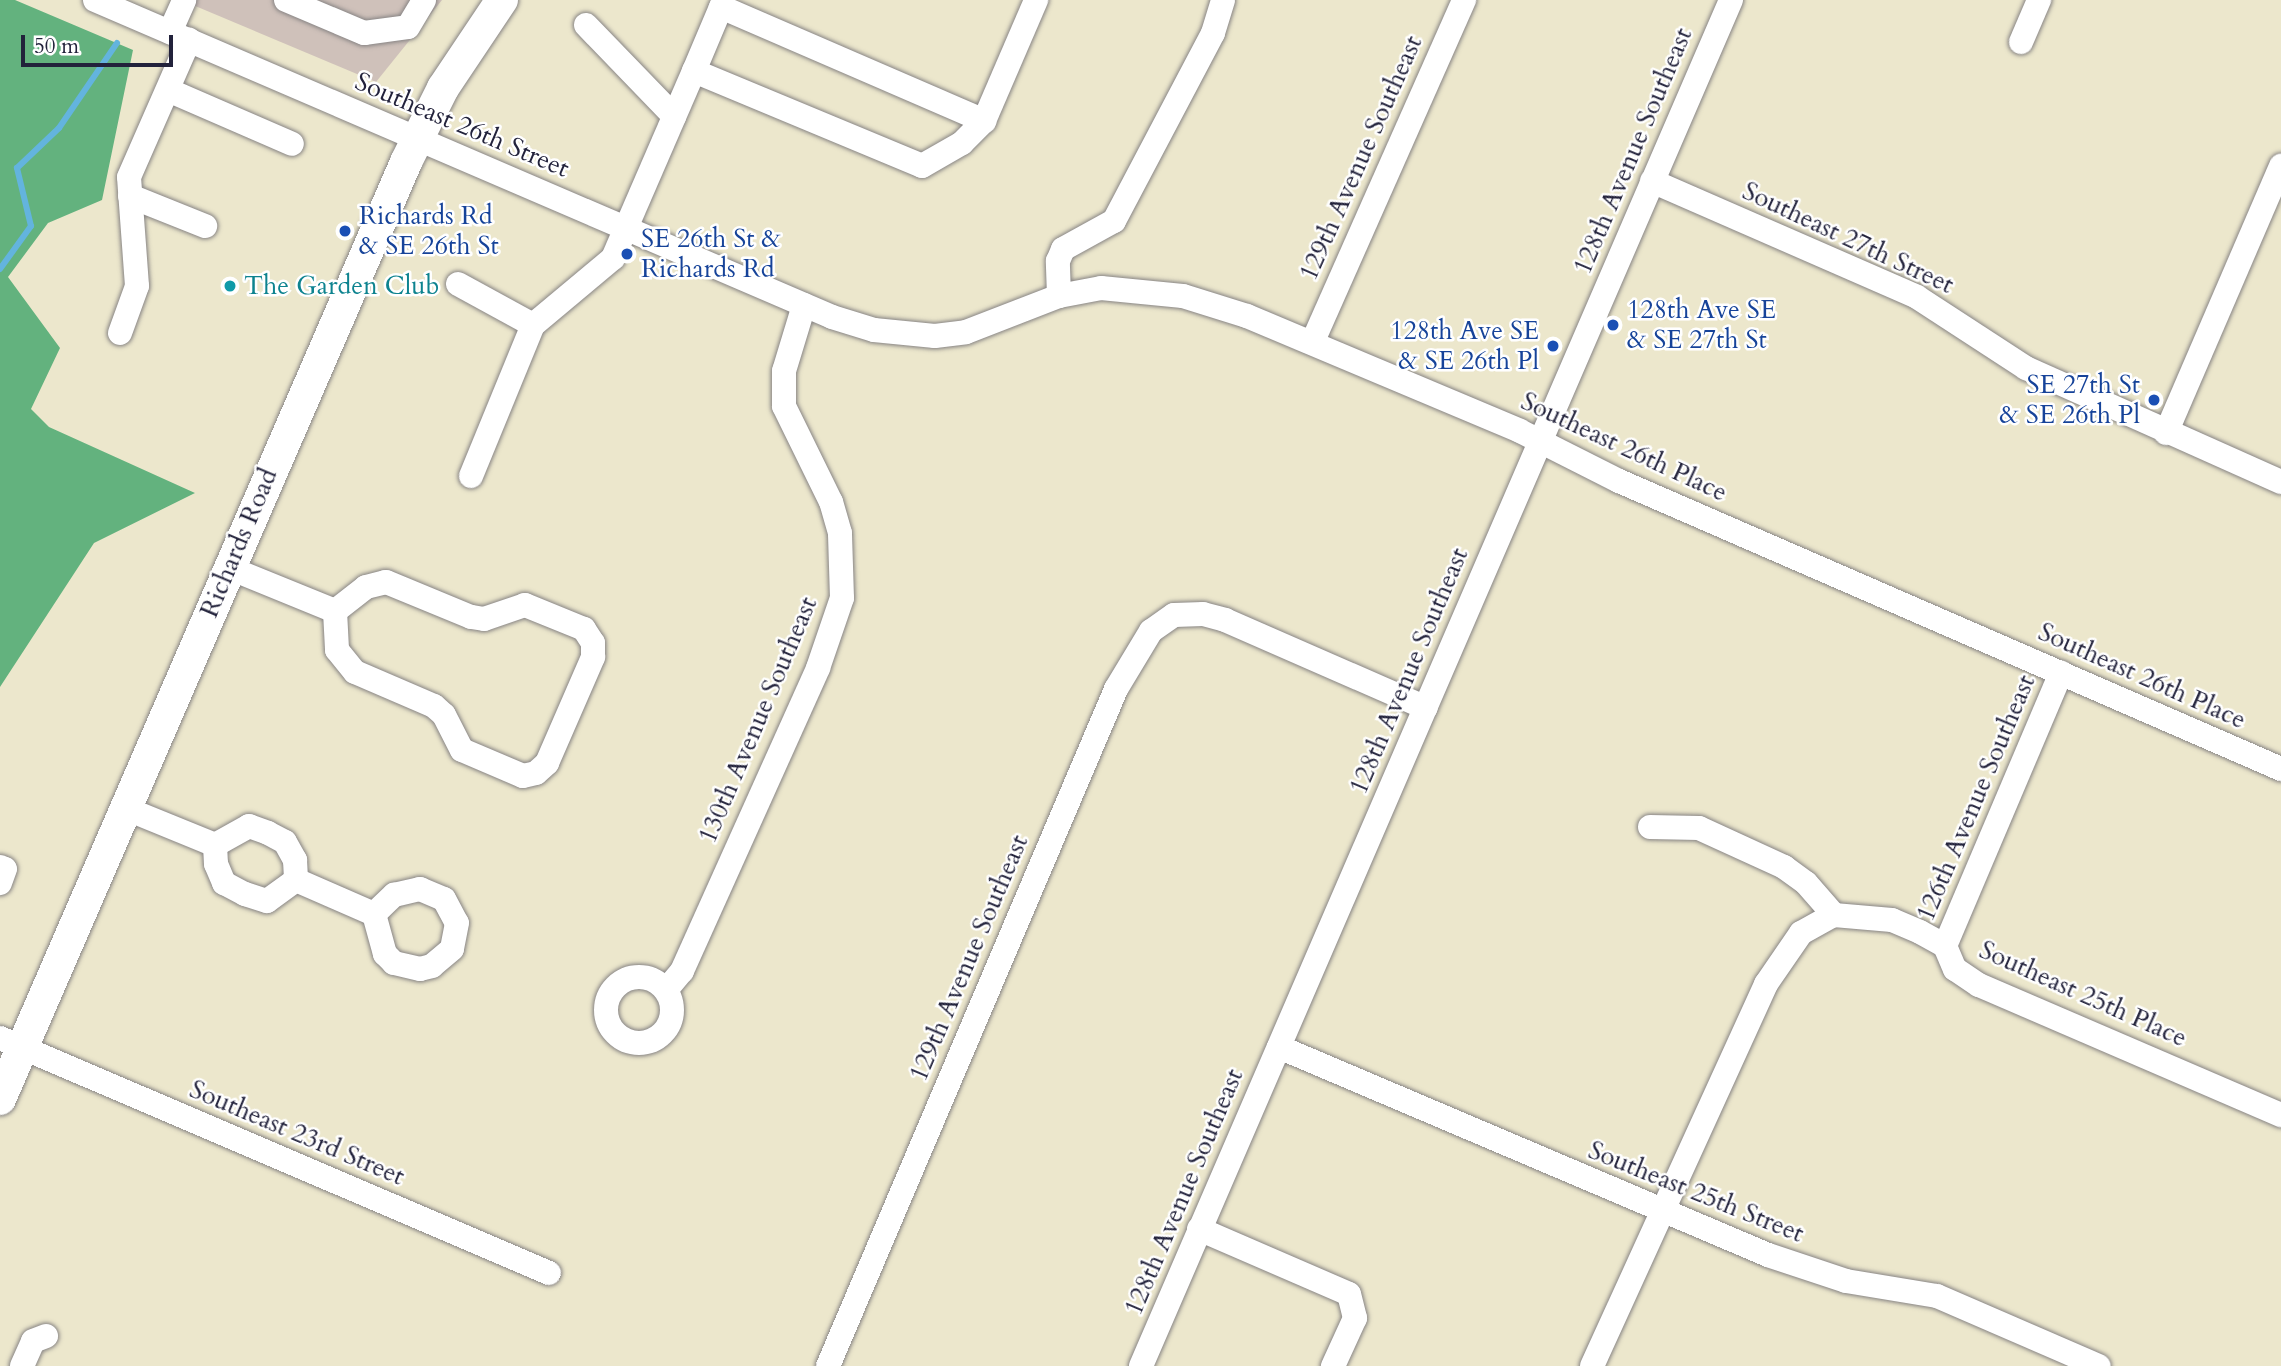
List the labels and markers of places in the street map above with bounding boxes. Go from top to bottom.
place label: Richards Rd & SE 26th St [359,200,499,262]
marker: Richards Rd & SE 26th St [337,223,353,239]
place label: SE 26th St & Richards Rd [641,223,781,284]
marker: SE 26th St & Richards Rd [619,246,635,262]
place label: The Garden Club [244,270,440,302]
marker: The Garden Club [222,278,238,294]
place label: 128th Ave SE & SE 27th St [1627,294,1776,356]
place label: 128th Ave SE & SE 26th Pl [1390,315,1539,376]
marker: 128th Ave SE & SE 27th St [1605,317,1621,333]
marker: 128th Ave SE & SE 26th Pl [1545,338,1561,354]
place label: SE 27th St & SE 26th Pl [2000,369,2140,430]
marker: SE 27th St & SE 26th Pl [2146,392,2162,408]

